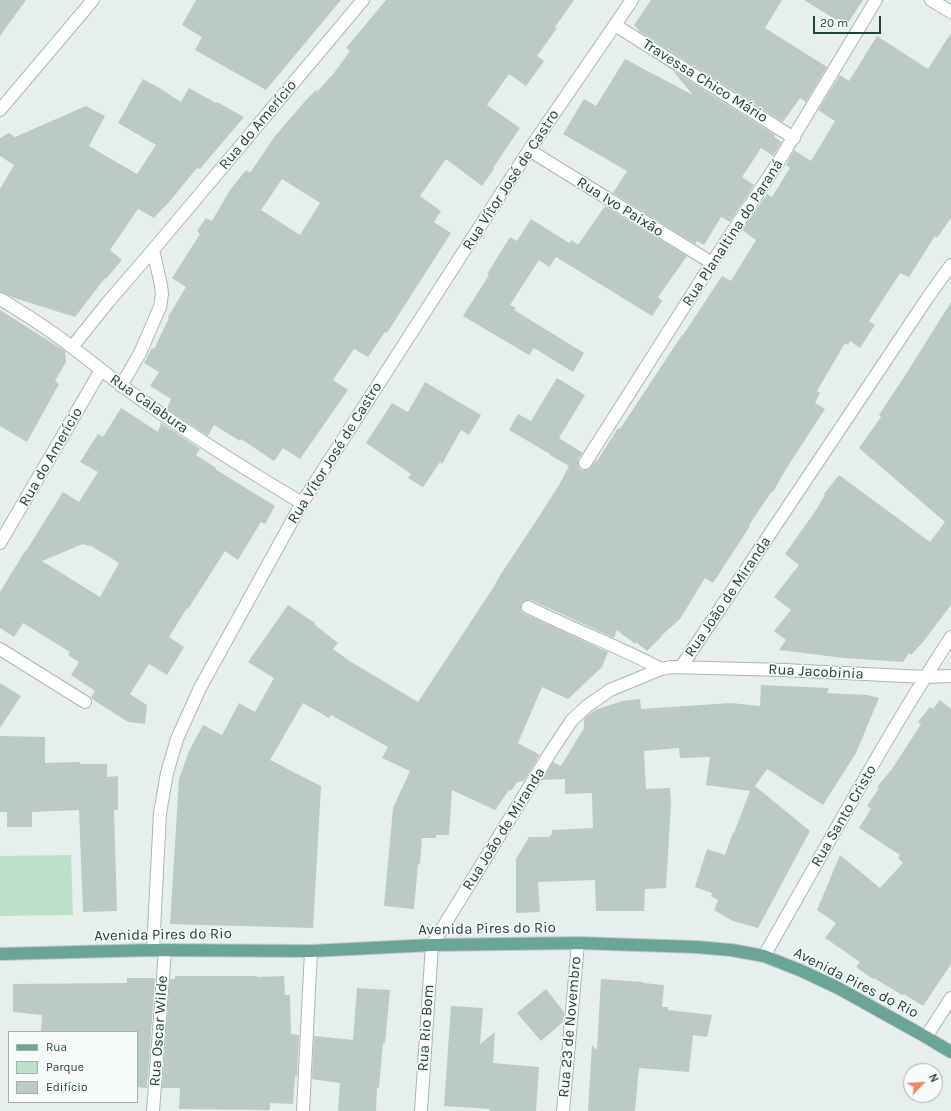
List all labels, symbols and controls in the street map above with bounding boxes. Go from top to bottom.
scale bar [815,8,883,34]
text: 20 m [820,16,848,30]
street label: Travessa Chico Mário [639,35,771,127]
street label: Rua do Amerício [215,77,301,173]
street label: Rua Vítor José de Castro [459,106,563,254]
street label: Rua Planaltina do Paraná [679,156,787,310]
street label: Rua Ivo Paixão [573,173,667,241]
street label: Rua Calabura [106,370,192,438]
street label: Rua Vítor José de Castro [284,379,386,527]
street label: Rua do Amerício [15,404,87,510]
street label: Rua João de Miranda [681,533,775,661]
street label: Rua Jacobinia [768,661,864,683]
street label: Rua Santo Cristo [808,762,880,870]
street label: Rua João de Miranda [459,764,549,894]
street label: Avenida Pires do Rio [418,919,556,939]
street label: Avenida Pires do Rio [94,925,232,945]
street label: Avenida Pires do Rio [791,944,921,1022]
street label: Rua 23 de Novembro [555,956,585,1098]
street label: Rua Oscar Wilde [146,975,172,1087]
street label: Rua Rio Bom [414,984,438,1072]
legend [8,1031,138,1103]
text: Rua [46,1040,67,1054]
text: Parque [46,1060,84,1074]
north arrow [903,1063,943,1103]
text: N [926,1072,941,1084]
text: Edifício [46,1080,87,1094]

